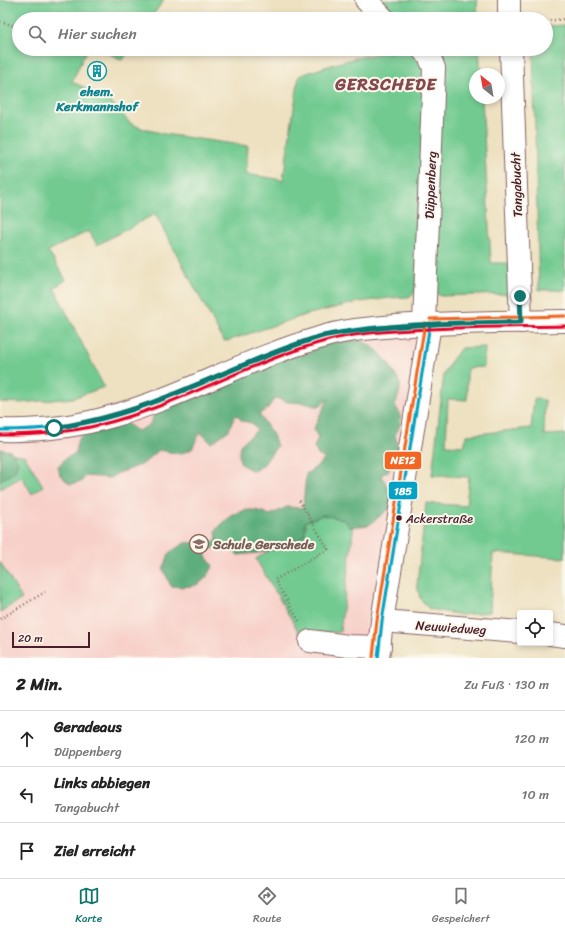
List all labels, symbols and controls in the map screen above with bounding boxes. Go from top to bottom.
search box [12,12,553,56]
text: Hier suchen [58,21,137,47]
icon: search [26,23,48,45]
building icon: ehem. Kerkmannshof [86,60,108,82]
north arrow [469,68,505,104]
district label: GERSCHEDE [334,69,437,99]
place label: ehem. Kerkmannshof [55,80,140,118]
street label: Düppenberg [418,150,443,219]
street label: Tangabucht [504,151,529,218]
route end [511,287,529,305]
route start [45,419,63,437]
line badge: NE12 [384,451,422,470]
text: NE12 [390,451,416,470]
line badge: 185 [388,481,418,500]
text: 185 [394,482,412,501]
place label: Ackerstraße [405,508,473,530]
marker: Ackerstraße [394,513,404,523]
school or university icon: Schule Gerschede [188,533,210,555]
place label: Schule Gerschede [212,533,315,556]
map controls [517,610,553,646]
button: locate [517,610,553,646]
street label: Neuwiedweg [415,614,488,641]
text: 20 m [18,629,43,648]
scale bar [12,630,90,649]
text: 2 Min. [16,669,63,699]
text: Zu Fuß · 130 m [464,673,549,696]
text: Geradeaus [54,714,122,740]
text: 120 m [514,727,549,750]
icon: ahead [16,728,38,750]
text: Düppenberg [54,740,122,763]
text: Links abbiegen [54,770,150,796]
text: 10 m [522,783,549,806]
icon: left [16,784,38,806]
text: Tangabucht [54,796,119,819]
text: Ziel erreicht [54,838,135,864]
icon: arrive [16,840,38,862]
tab: Karte [75,885,102,928]
tab: Route [253,885,281,928]
tab: Gespeichert [432,885,490,928]

